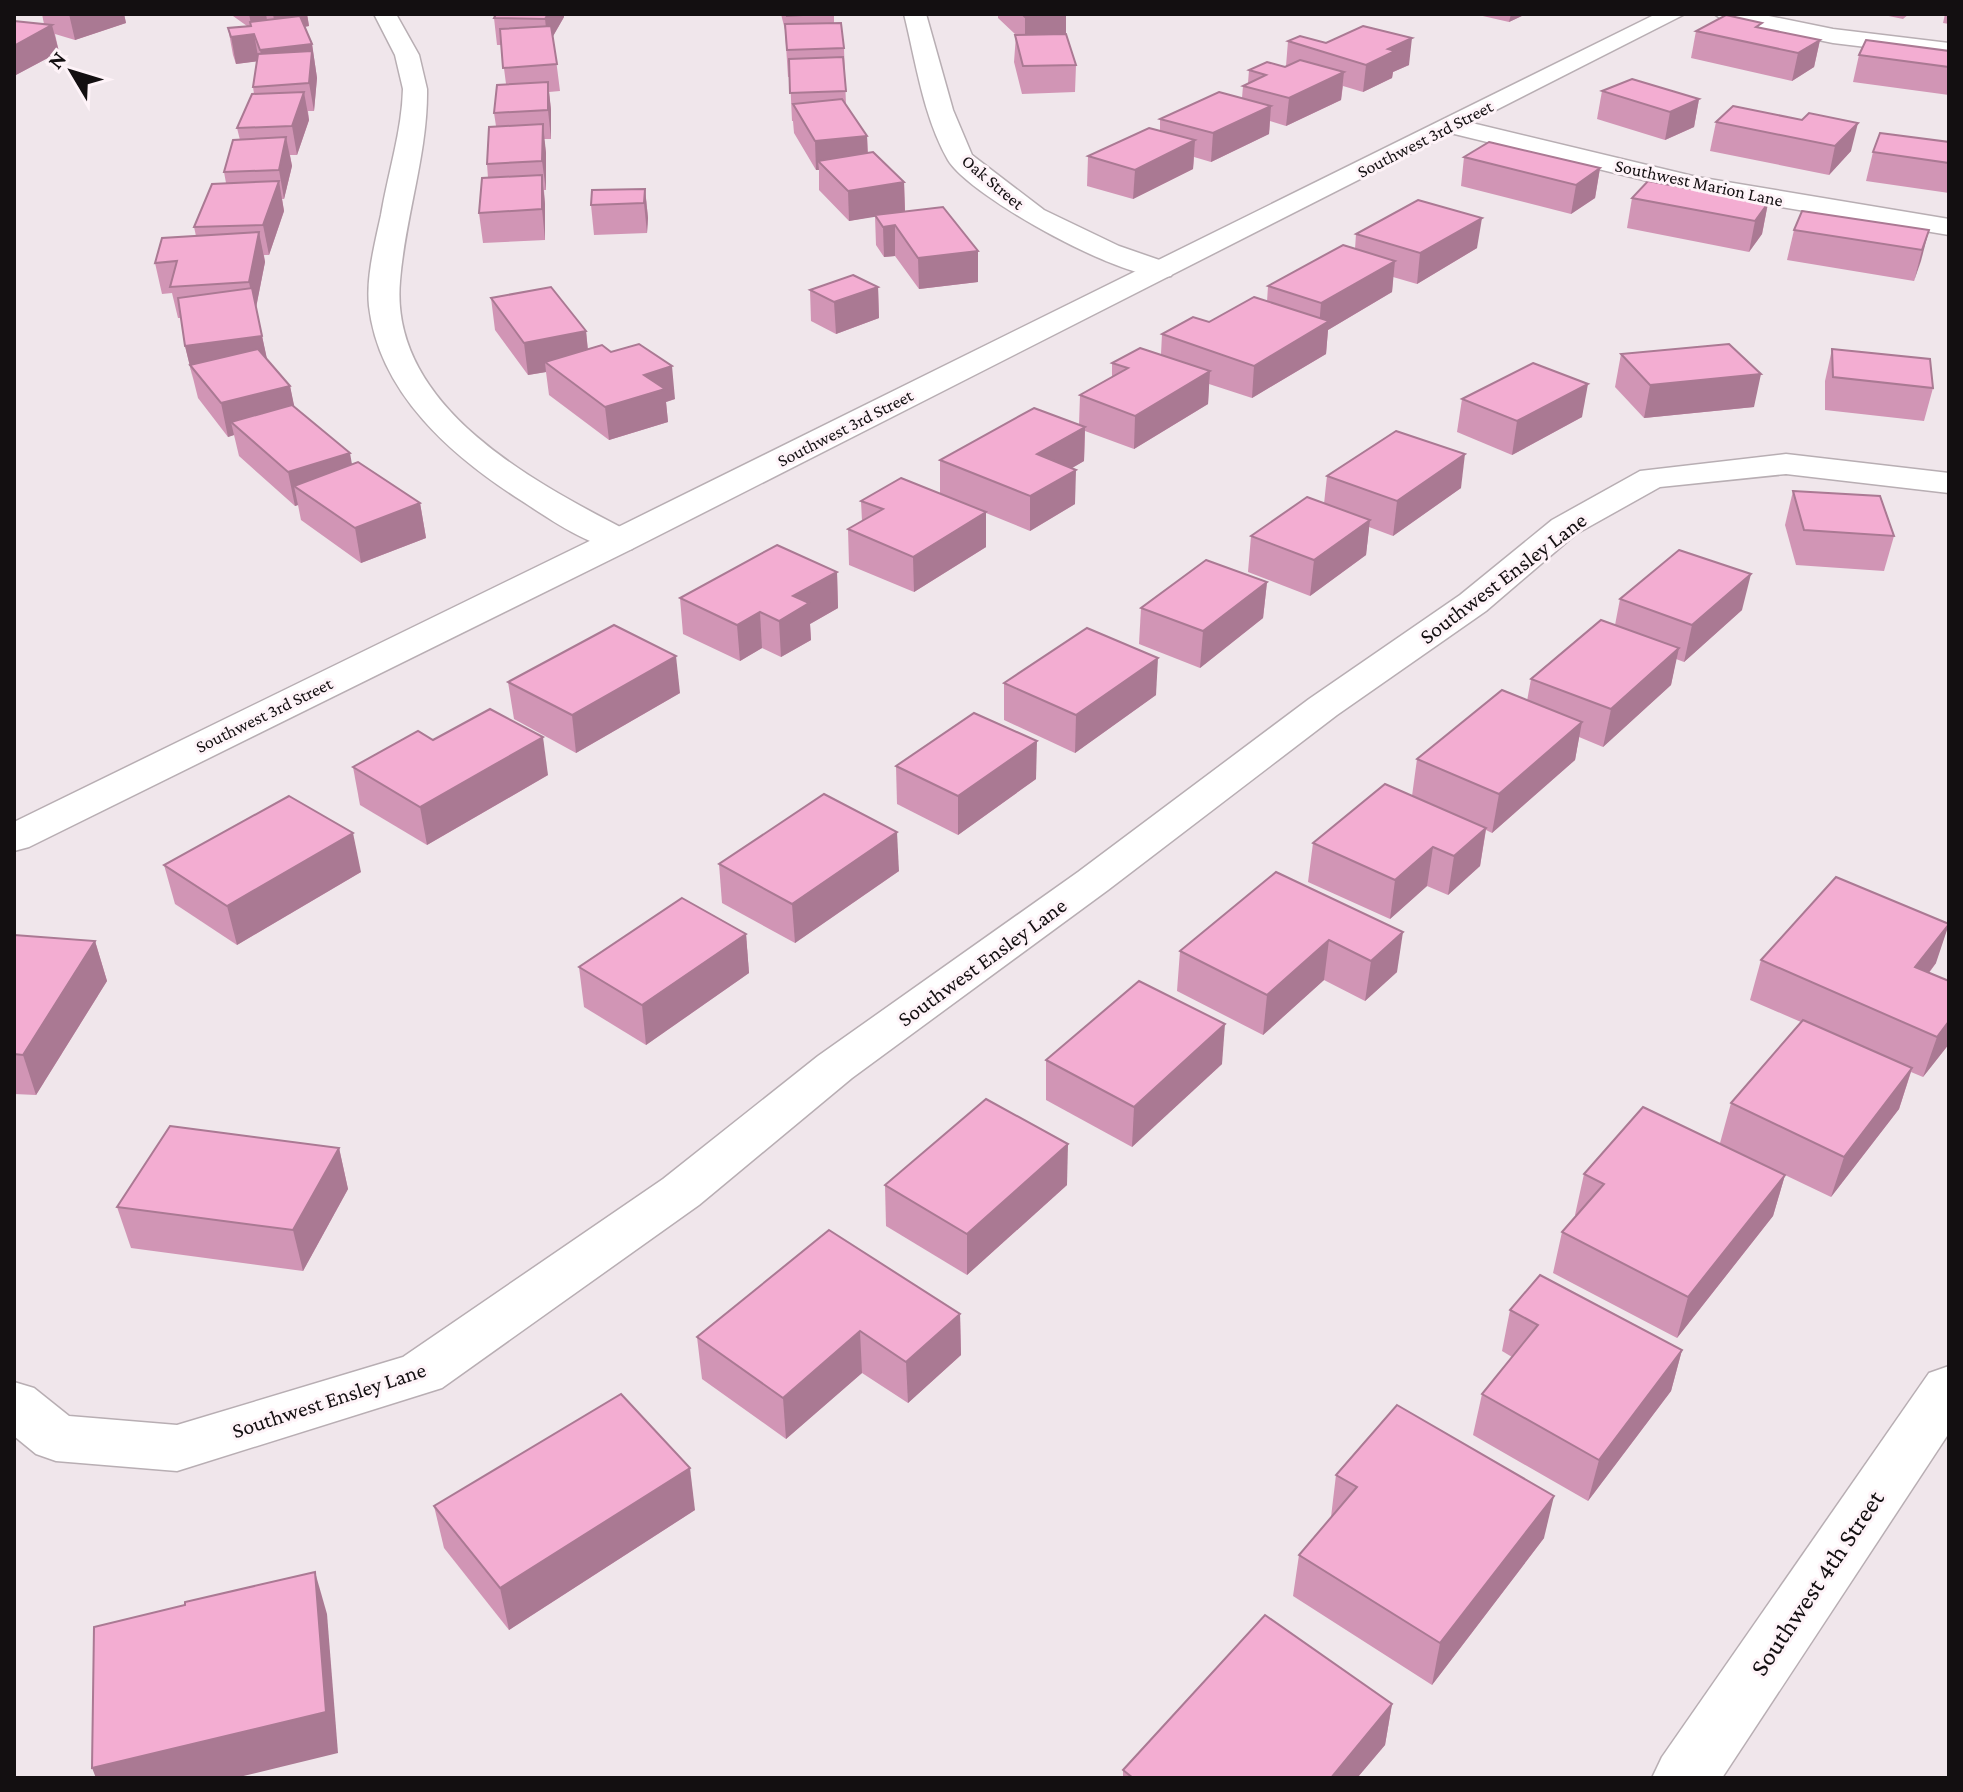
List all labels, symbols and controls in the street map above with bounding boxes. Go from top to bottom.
north arrow [32,32,112,112]
text: N [42,46,71,74]
street label: Southwest 3rd Street [1354,96,1497,182]
street label: Oak Street [958,150,1029,214]
street label: Southwest Marion Lane [1613,155,1785,211]
street label: Southwest 3rd Street [774,385,917,471]
street label: Southwest Ensley Lane [1415,507,1591,649]
street label: Southwest 3rd Street [192,673,336,757]
street label: Southwest Ensley Lane [893,892,1071,1032]
street label: Southwest Ensley Lane [229,1357,429,1443]
street label: Southwest 4th Street [1744,1485,1890,1681]

